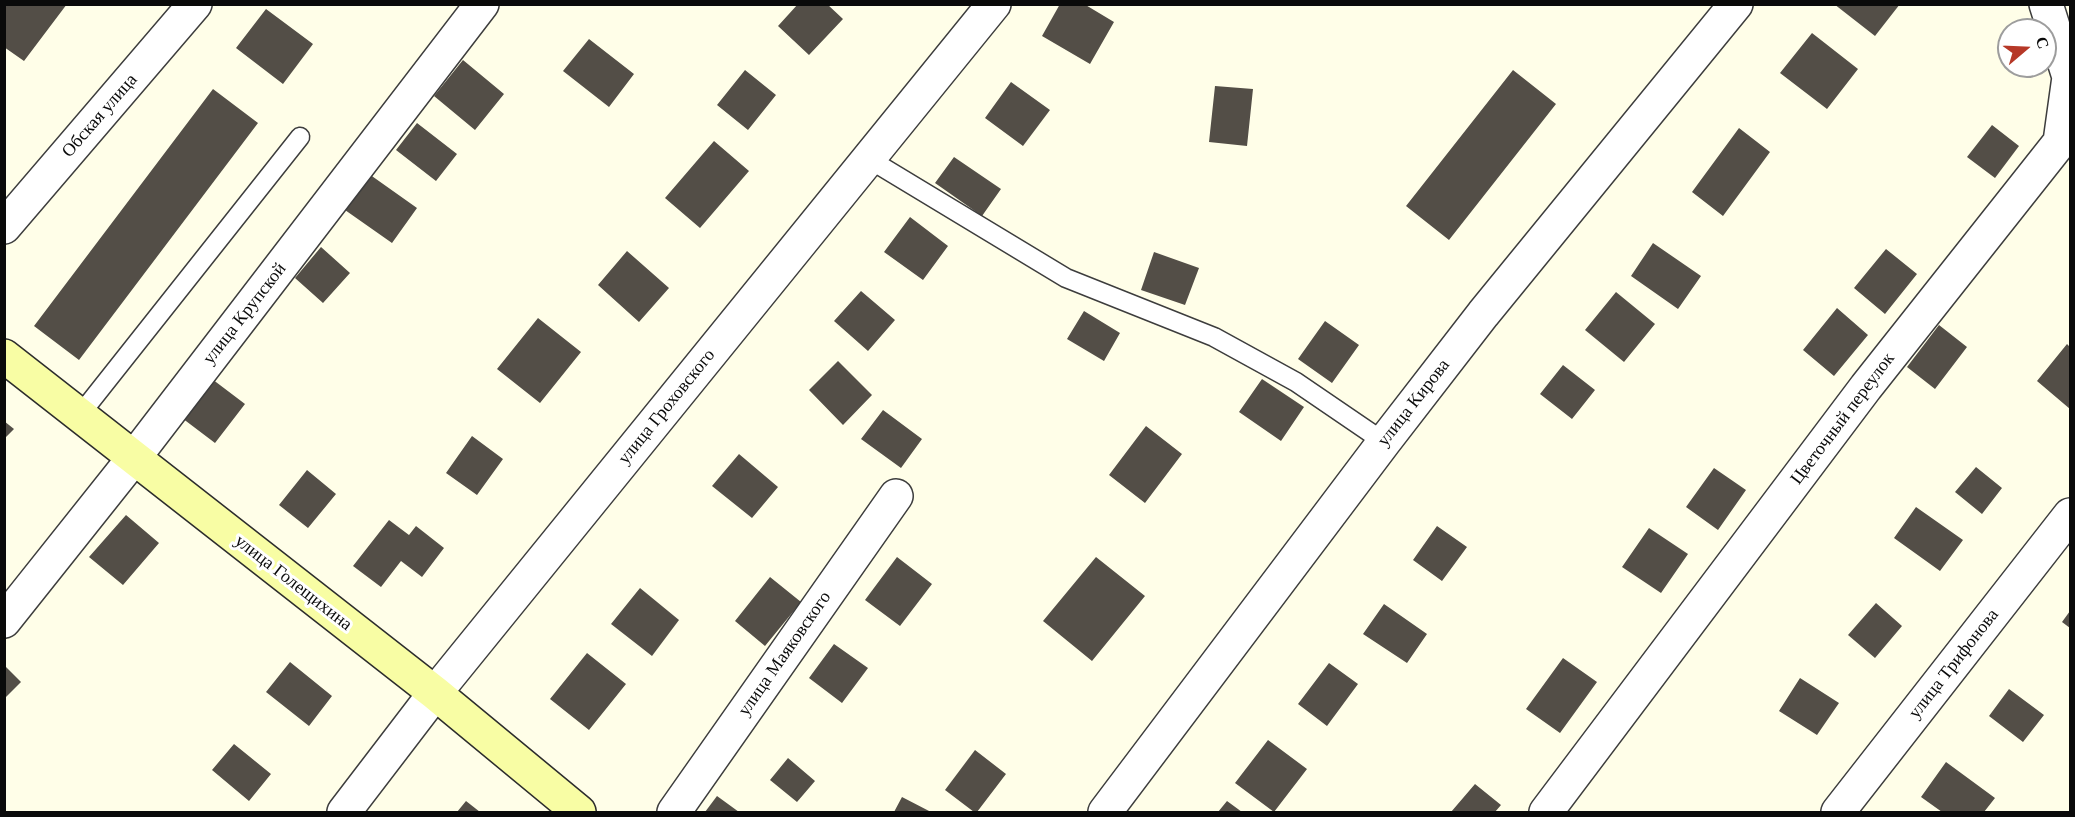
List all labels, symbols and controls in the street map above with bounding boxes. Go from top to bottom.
north arrow [1997,18,2057,78]
text: С [2033,34,2053,51]
street label: Обская улица [58,70,142,162]
street label: улица Крупской [199,259,291,369]
street label: улица Гроховского [614,345,720,469]
street label: Цветочный переулок [1786,349,1900,489]
street label: улица Кирова [1373,355,1455,451]
street label: улица Голещихина [230,530,356,636]
street label: улица Маяковского [734,588,836,720]
street label: улица Трифонова [1904,605,2004,723]

